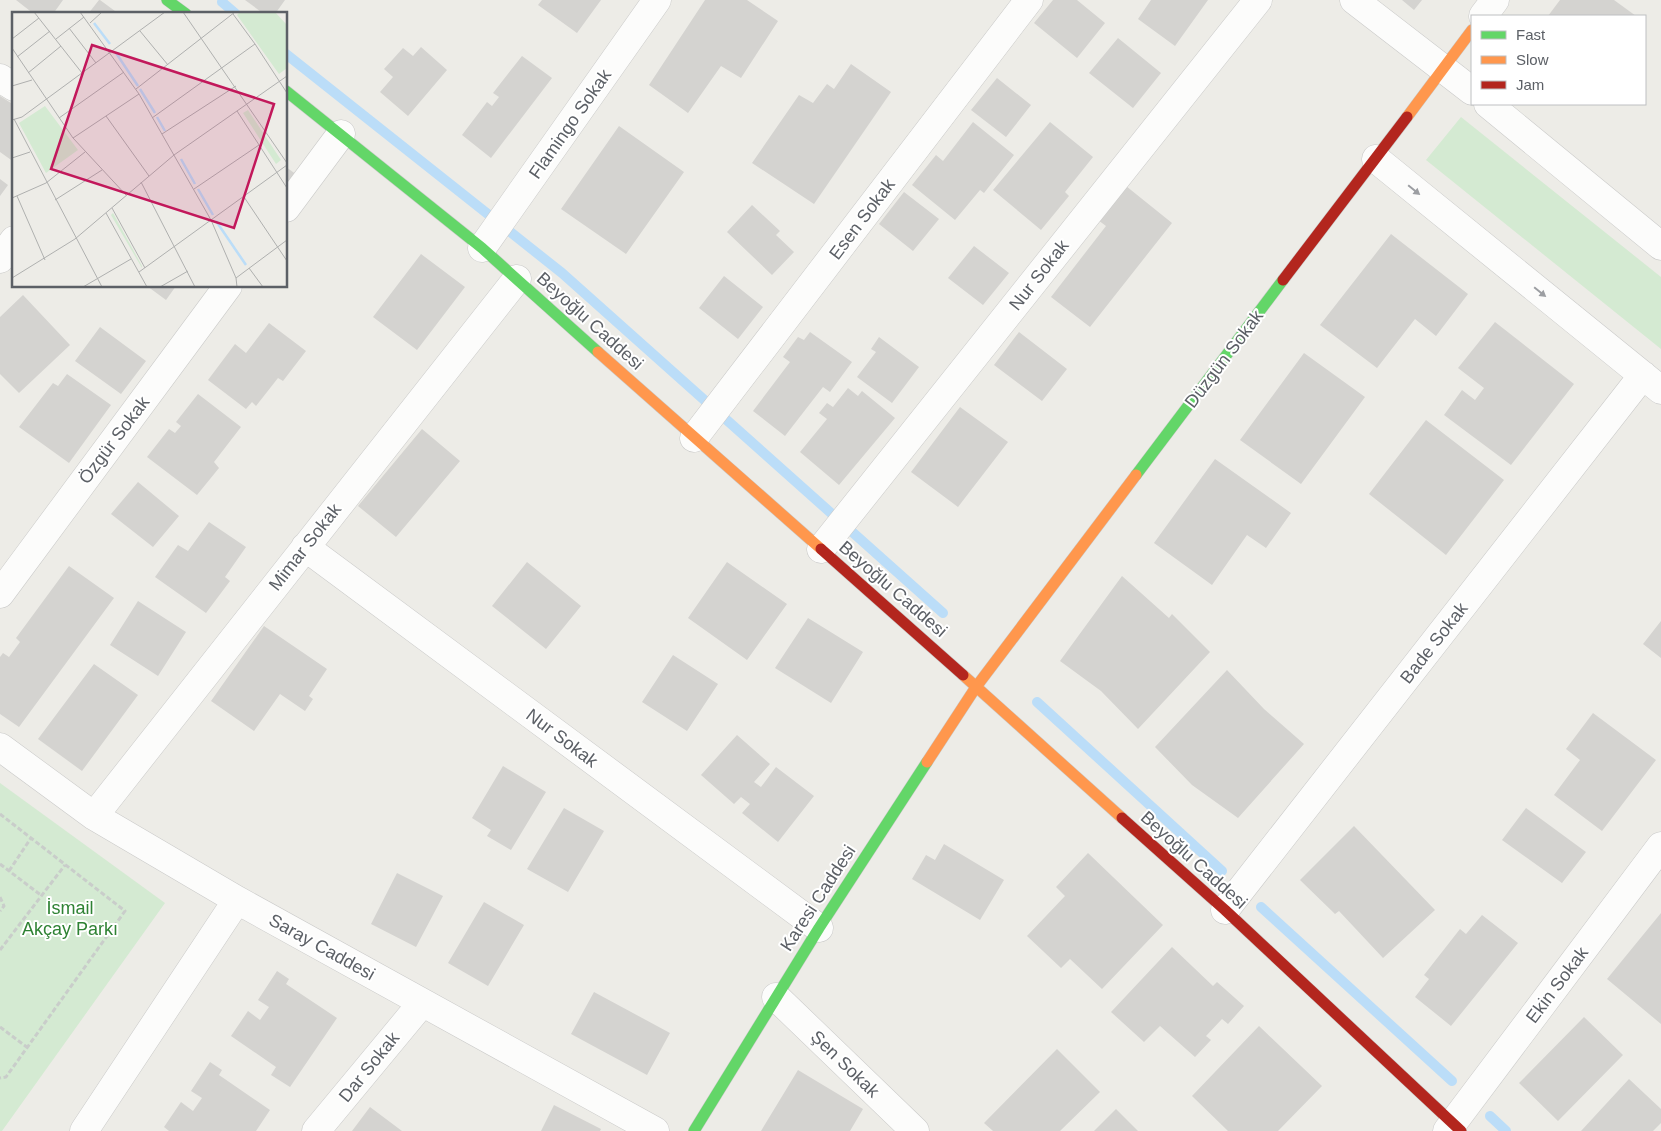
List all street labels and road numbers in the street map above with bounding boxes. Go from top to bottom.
street label: Flamingo Sokak [525,65,616,183]
street label: Esen Sokak [825,174,899,263]
street label: Nur Sokak [1005,235,1073,314]
street label: Beyoğlu Caddesi [533,268,647,374]
street label: Düzgün Sokak [1181,305,1268,412]
street label: Özgür Sokak [75,392,154,488]
street label: Mimar Sokak [265,499,346,595]
street label: Beyoğlu Caddesi [835,537,951,641]
street label: Bade Sokak [1396,598,1472,687]
street label: Nur Sokak [522,705,602,772]
street label: Beyoğlu Caddesi [1137,807,1251,913]
street label: Karesi Caddesi [776,841,860,955]
street label: Saray Caddesi [266,910,378,984]
street label: Ekin Sokak [1522,942,1593,1027]
street label: Dar Sokak [335,1027,404,1106]
street label: Şen Sokak [807,1027,884,1102]

